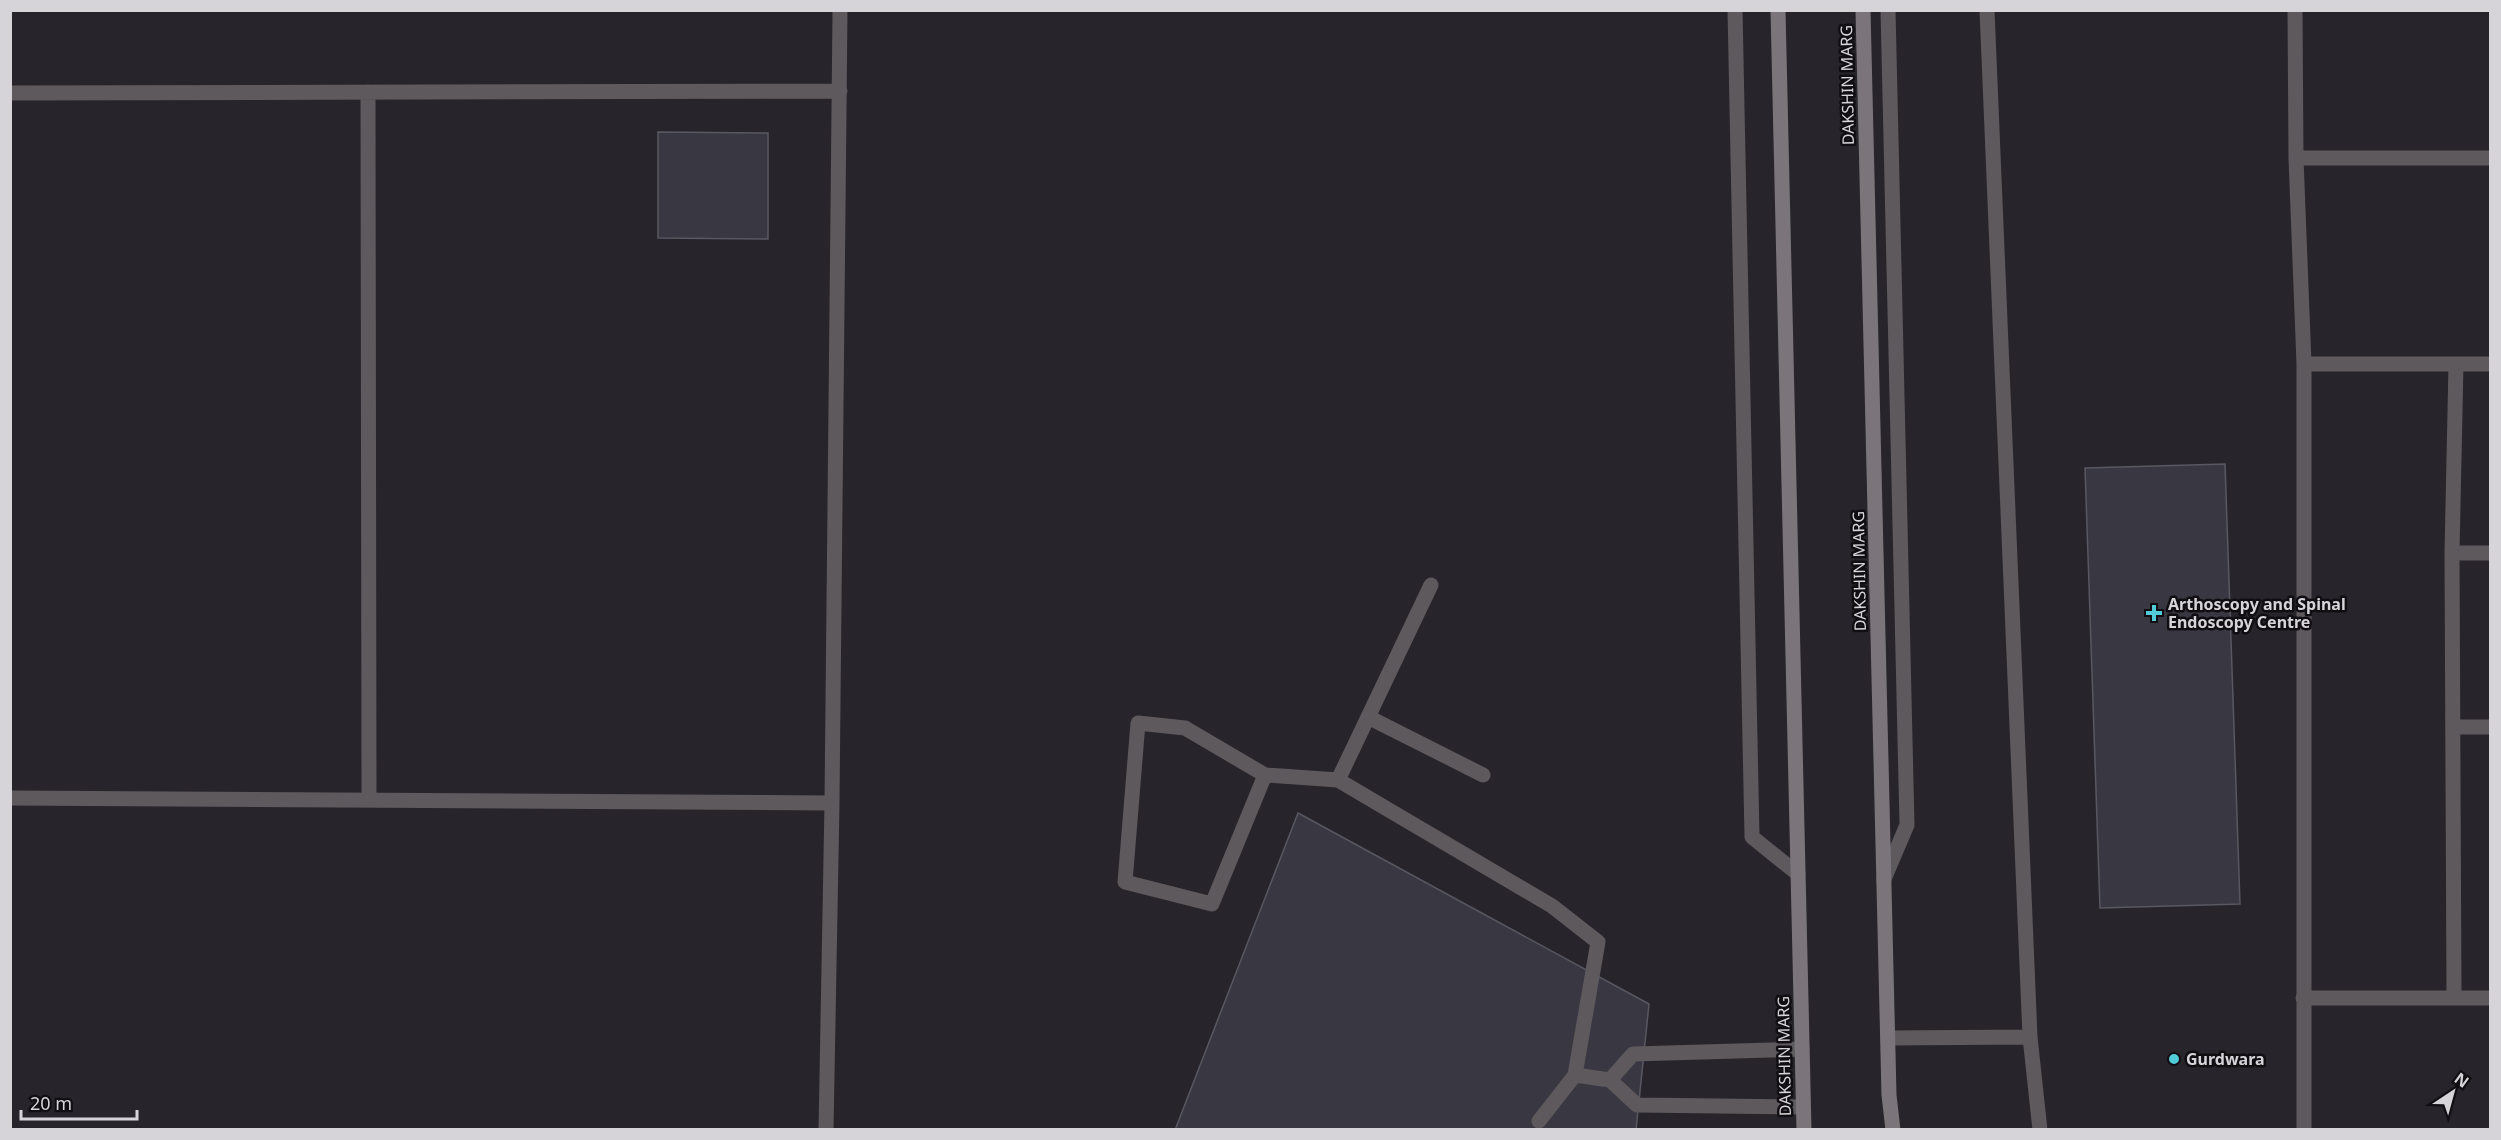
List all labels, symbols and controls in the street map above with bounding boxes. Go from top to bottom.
street label: DAKSHIN MARG [1835,25,1859,145]
street label: DAKSHIN MARG [1847,511,1871,631]
place label: Arthoscopy and Spinal Endoscopy Centre [2168,593,2346,633]
marker: Arthoscopy and Spinal Endoscopy Centre [2145,604,2163,622]
street label: DAKSHIN MARG [1772,996,1796,1116]
place label: Gurdwara [2186,1048,2265,1070]
marker: Gurdwara [2167,1052,2181,1066]
north arrow [2423,1062,2483,1122]
text: N [2450,1067,2474,1093]
scale bar [21,1083,136,1121]
text: 20 m [30,1091,72,1115]

